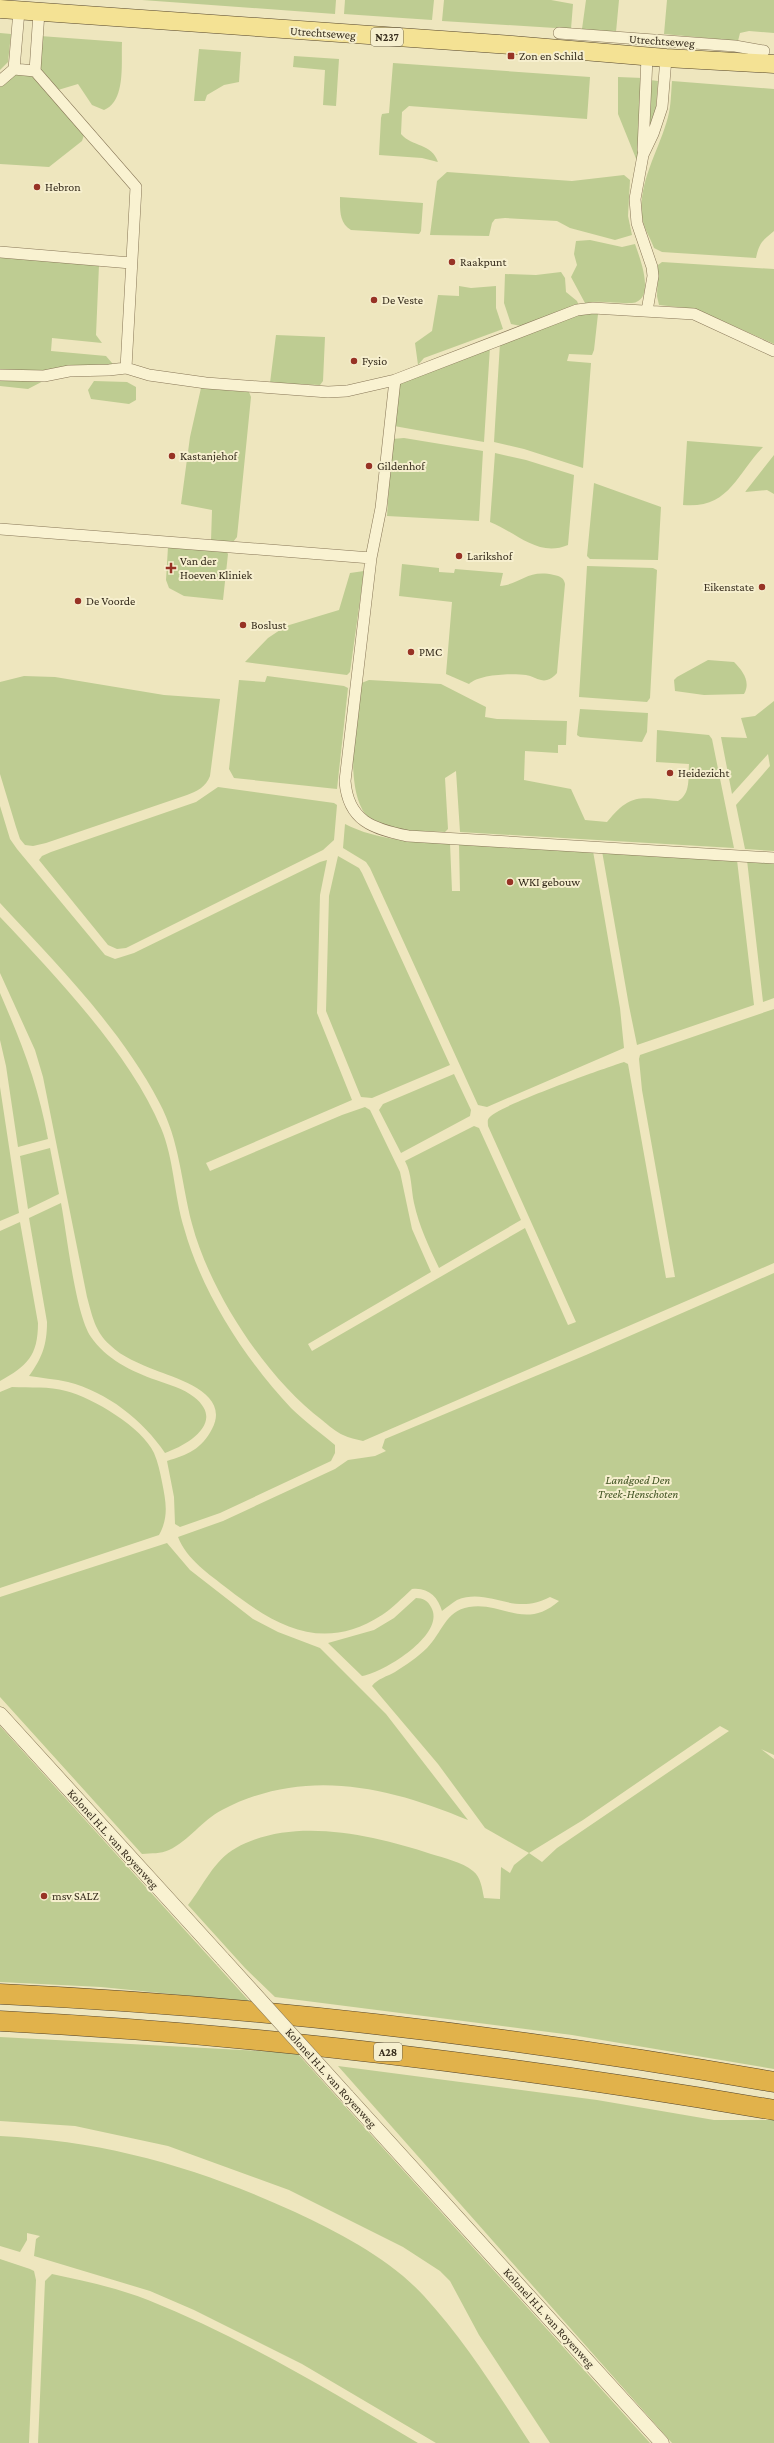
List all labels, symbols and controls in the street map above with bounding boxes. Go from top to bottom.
street label: Utrechtseweg [290,24,357,42]
road number: N237 [371,28,403,46]
street label: Utrechtseweg [629,32,696,50]
place label: Zon en Schild [519,49,584,63]
marker: Zon en Schild [506,51,516,61]
place label: Hebron [45,180,81,194]
marker: Hebron [32,182,42,192]
place label: Raakpunt [460,255,508,269]
marker: Raakpunt [447,257,457,267]
place label: De Veste [382,293,423,307]
marker: De Veste [369,295,379,305]
place label: Fysio [362,354,387,368]
marker: Fysio [349,356,359,366]
place label: Kastanjehof [180,449,239,463]
marker: Kastanjehof [167,451,177,461]
place label: Gildenhof [377,459,426,473]
marker: Gildenhof [364,461,374,471]
place label: Larikshof [467,549,514,563]
marker: Larikshof [454,551,464,561]
place label: Van der Hoeven Kliniek [180,554,253,582]
marker: Van der Hoeven Kliniek [165,562,177,574]
place label: Eikenstate [704,580,754,594]
marker: Eikenstate [757,582,767,592]
place label: De Voorde [86,594,135,608]
marker: De Voorde [73,596,83,606]
place label: Boslust [251,618,287,632]
marker: Boslust [238,620,248,630]
place label: PMC [419,645,442,659]
marker: PMC [406,647,416,657]
place label: Heidezicht [678,766,730,780]
marker: Heidezicht [665,768,675,778]
place label: WKI gebouw [518,875,580,889]
marker: WKI gebouw [505,877,515,887]
park label: Landgoed Den Treek-Henschoten [598,1473,678,1501]
street label: Kolonel H.L. van Royenweg [64,1786,162,1892]
place label: msv SALZ [52,1889,99,1903]
marker: msv SALZ [39,1891,49,1901]
street label: Kolonel H.L. van Royenweg [282,2025,380,2131]
road number: A28 [374,2043,402,2061]
street label: Kolonel H.L. van Royenweg [500,2265,598,2371]

